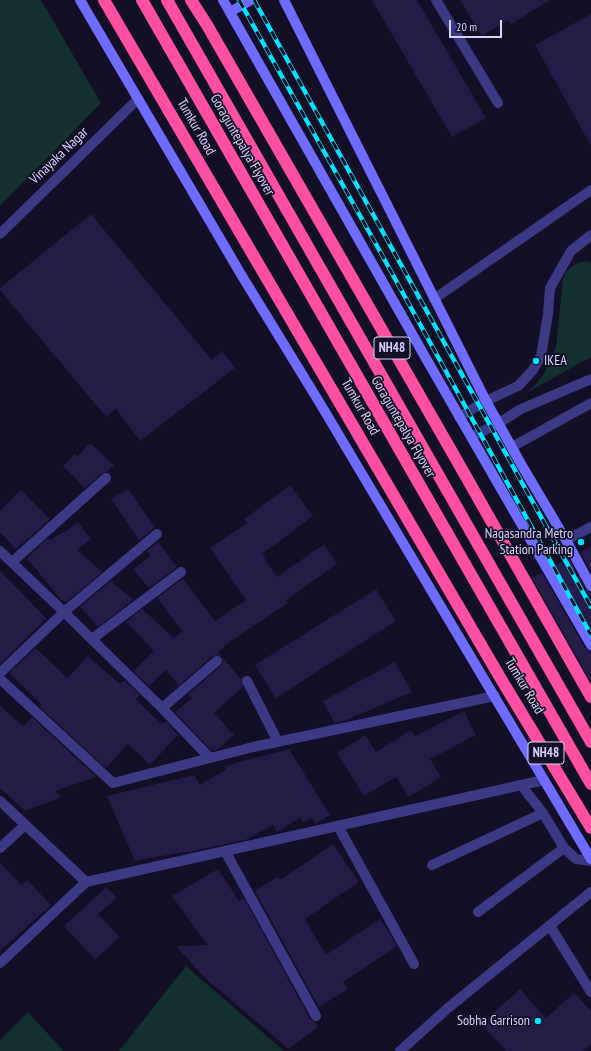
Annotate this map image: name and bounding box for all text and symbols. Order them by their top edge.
scale bar [451,12,504,38]
text: 20 m [456,19,477,34]
street label: Goraguntepalya Flyover [206,91,278,199]
street label: Tumkur Road [173,96,219,158]
street label: Vinayaka Nagar [26,124,92,188]
road number: NH48 [374,337,410,359]
place label: IKEA [544,353,567,369]
marker: IKEA [531,356,541,366]
street label: Goraguntepalya Flyover [367,373,439,481]
street label: Tumkur Road [337,376,383,438]
place label: Nagasandra Metro Station Parking [485,526,573,558]
marker: Nagasandra Metro Station Parking [576,537,586,547]
street label: Tumkur Road [501,655,547,717]
road number: NH48 [528,742,564,764]
place label: Sobha Garrison [457,1013,530,1029]
marker: Sobha Garrison [533,1016,543,1026]

